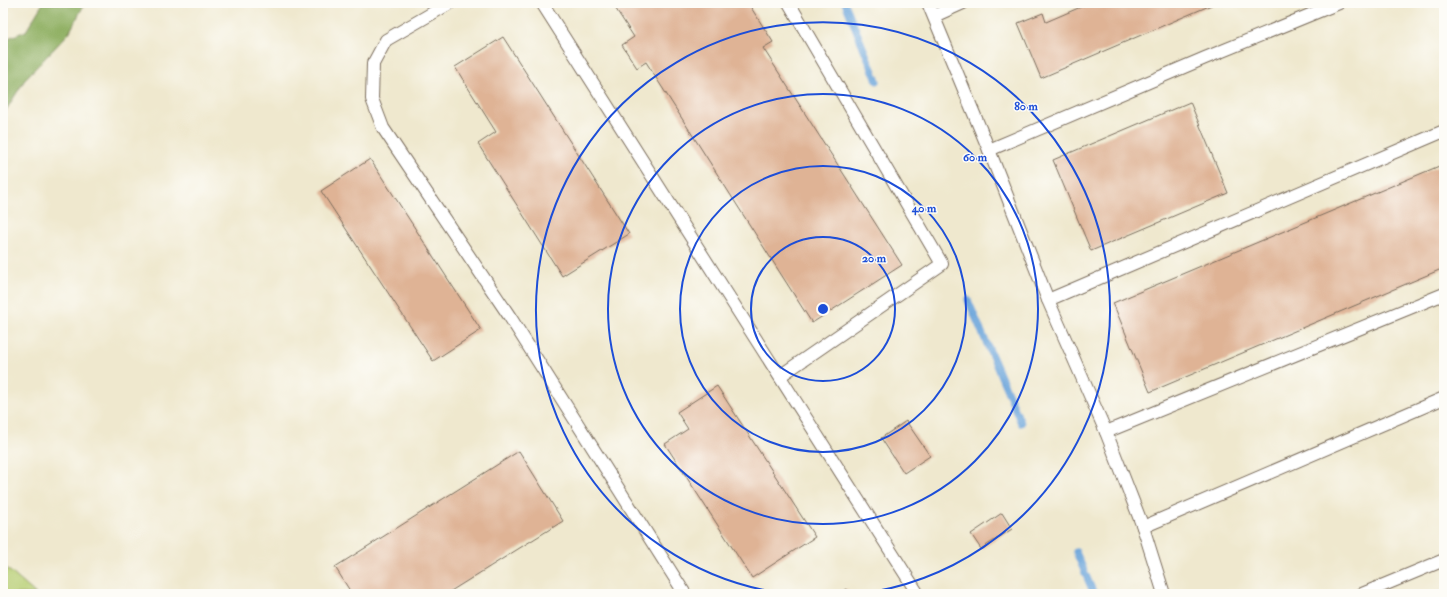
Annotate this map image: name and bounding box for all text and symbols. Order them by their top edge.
text: 80 m [1014,99,1038,114]
text: 60 m [963,150,988,165]
text: 40 m [911,201,937,216]
text: 20 m [862,251,887,266]
centre of rings [816,302,830,316]

